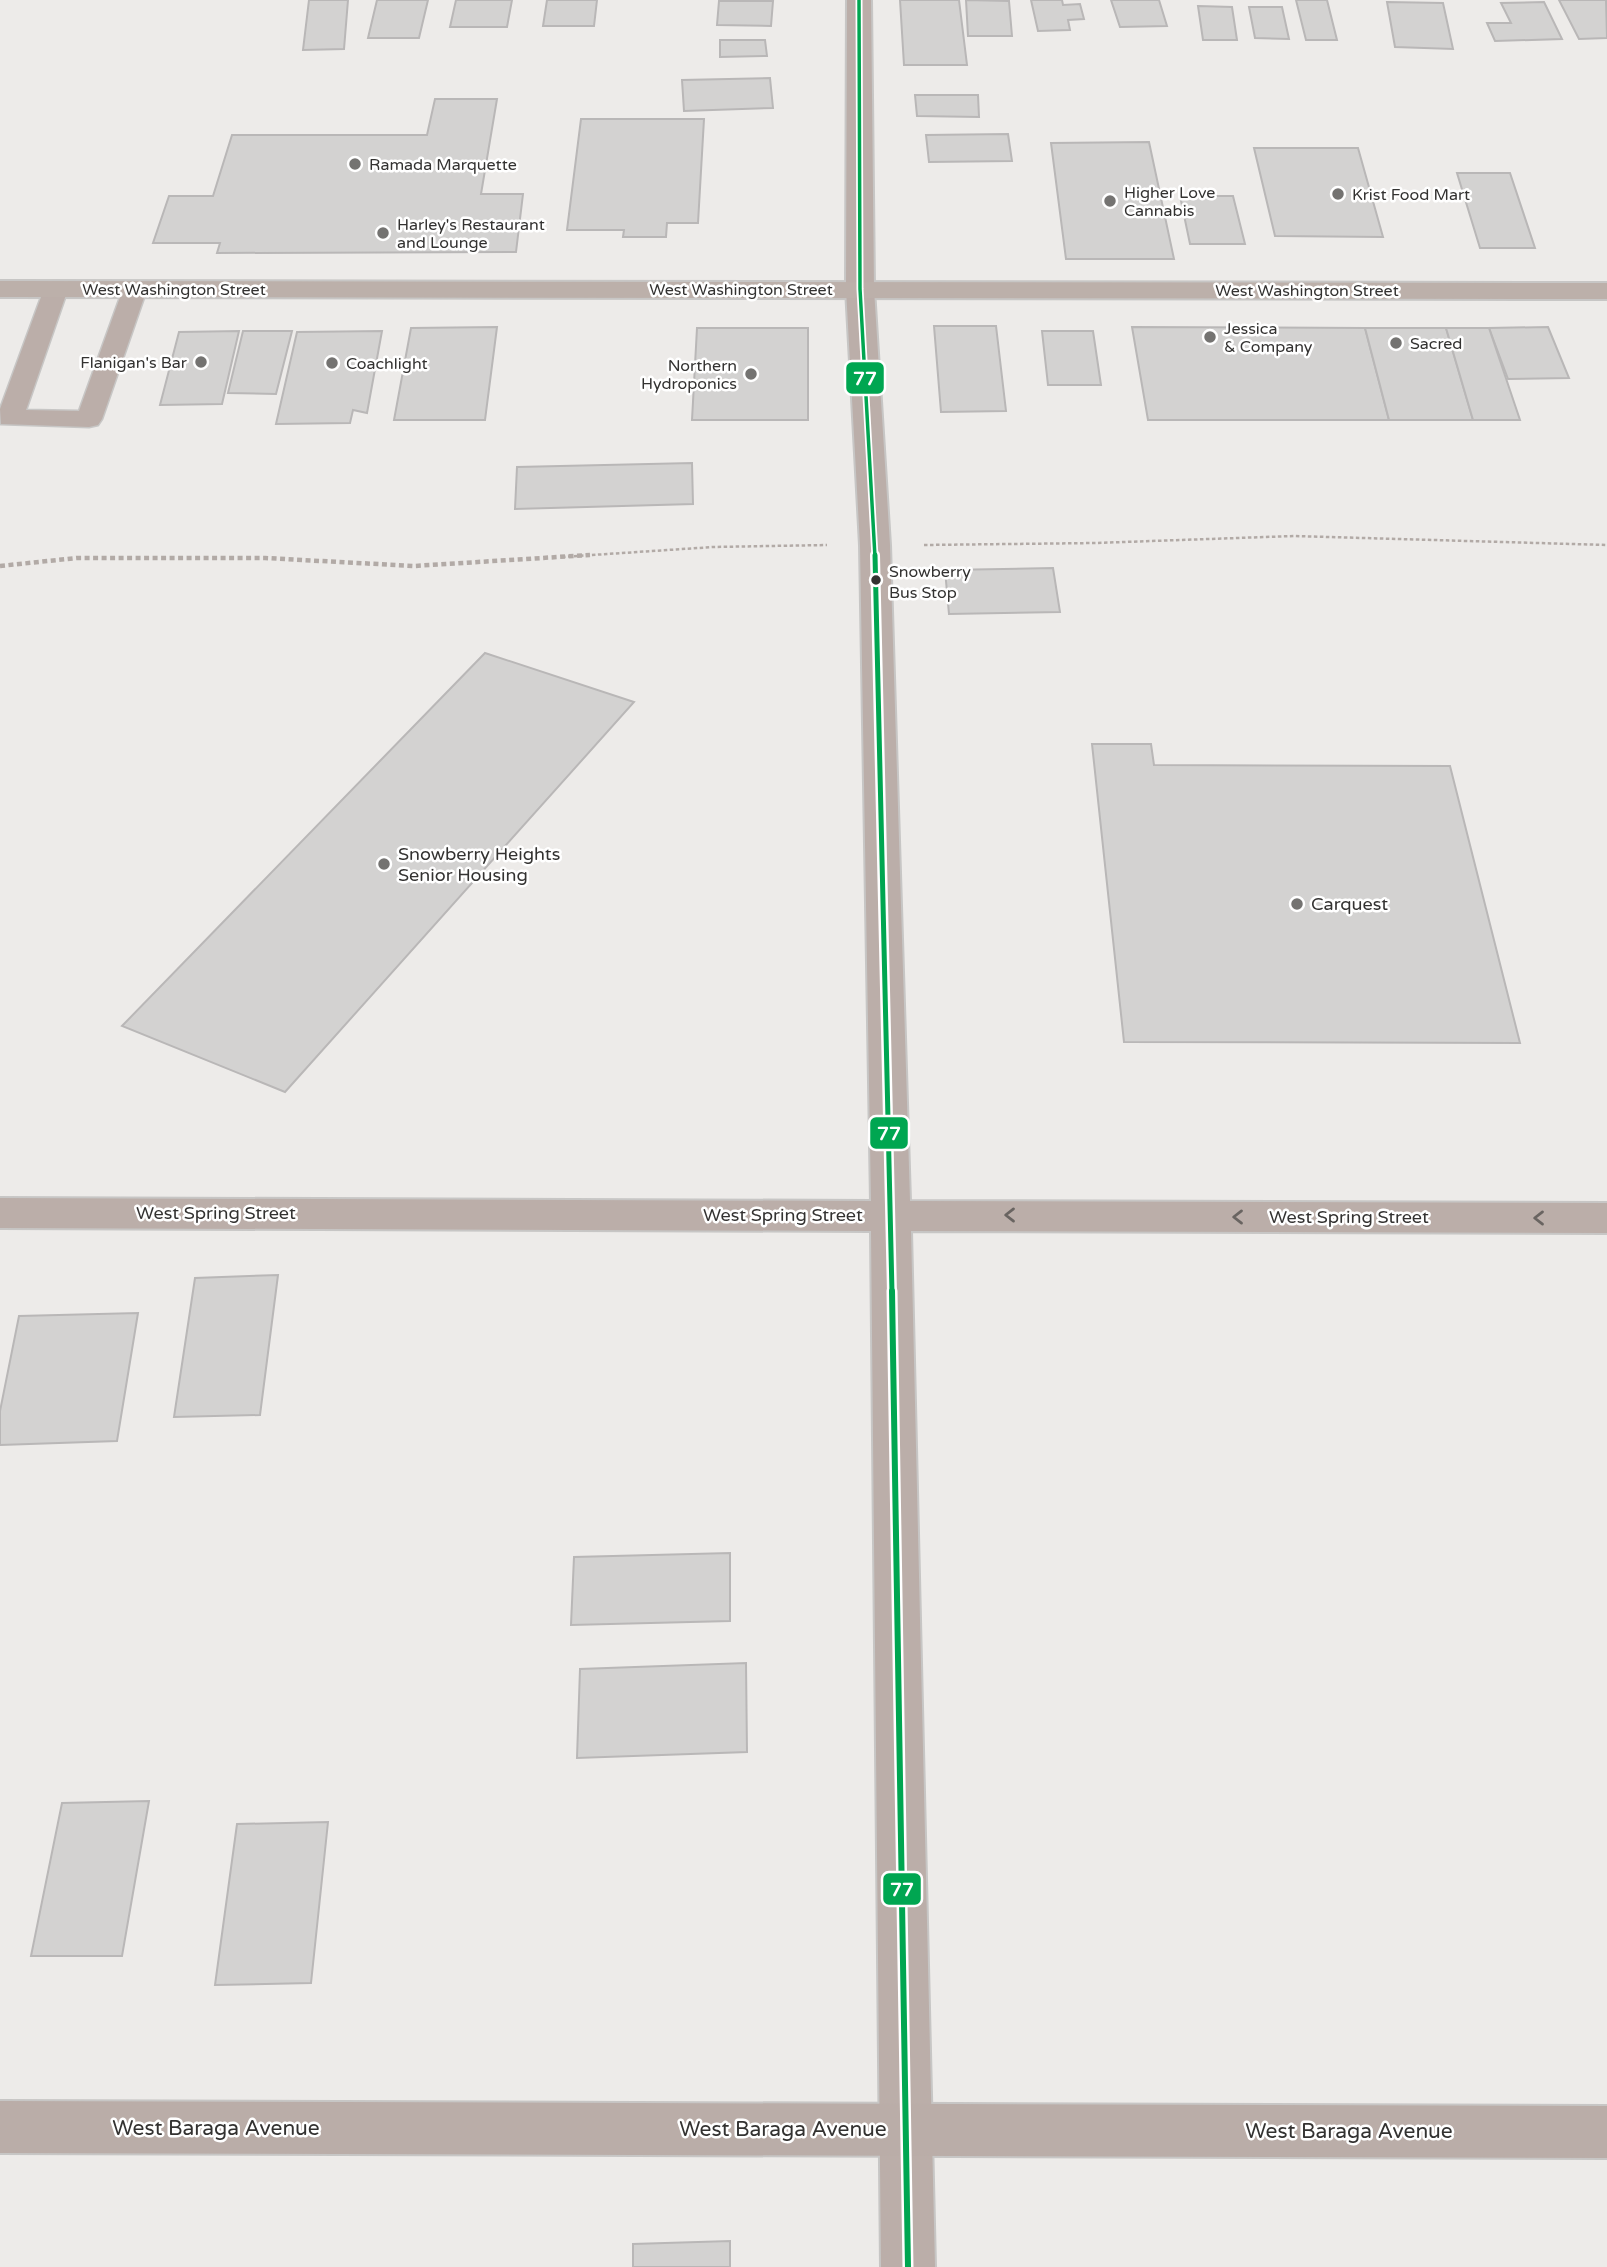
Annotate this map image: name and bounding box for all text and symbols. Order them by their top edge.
place label: Ramada Marquette [369,155,517,175]
marker: Ramada Marquette [347,156,363,172]
place label: Higher Love Cannabis [1124,183,1215,221]
place label: Krist Food Mart [1352,185,1470,205]
marker: Krist Food Mart [1330,186,1346,202]
marker: Higher Love Cannabis [1102,193,1118,209]
place label: Harley's Restaurant and Lounge [397,215,545,253]
marker: Harley's Restaurant and Lounge [375,225,391,241]
street label: West Washington Street [82,280,266,300]
street label: West Washington Street [649,280,833,300]
street label: West Washington Street [1215,281,1399,301]
place label: Jessica & Company [1224,319,1313,357]
marker: Jessica & Company [1202,329,1218,345]
place label: Sacred [1410,334,1462,354]
marker: Sacred [1388,335,1404,351]
place label: Flanigan's Bar [80,353,188,373]
marker: Flanigan's Bar [193,354,209,370]
place label: Coachlight [346,354,428,374]
marker: Coachlight [324,355,340,371]
place label: Northern Hydroponics [641,356,737,394]
line badge: 77 [845,361,885,395]
marker: Northern Hydroponics [743,366,759,382]
text: 77 [853,368,877,390]
place label: Snowberry Bus Stop [889,562,971,603]
marker: Snowberry Bus Stop [869,573,883,587]
place label: Snowberry Heights Senior Housing [398,843,560,886]
marker: Snowberry Heights Senior Housing [376,856,392,872]
place label: Carquest [1311,893,1388,915]
marker: Carquest [1289,896,1305,912]
line badge: 77 [869,1116,909,1150]
text: 77 [877,1123,901,1145]
street label: West Spring Street [136,1202,296,1224]
street label: West Spring Street [703,1204,863,1226]
street label: West Spring Street [1269,1206,1429,1228]
one-way arrow [1005,1208,1016,1223]
one-way arrow [1232,1209,1243,1225]
one-way arrow [1533,1210,1544,1226]
line badge: 77 [882,1872,922,1906]
text: 77 [890,1879,914,1901]
street label: West Baraga Avenue [112,2116,320,2141]
street label: West Baraga Avenue [679,2117,887,2142]
street label: West Baraga Avenue [1245,2119,1453,2144]

